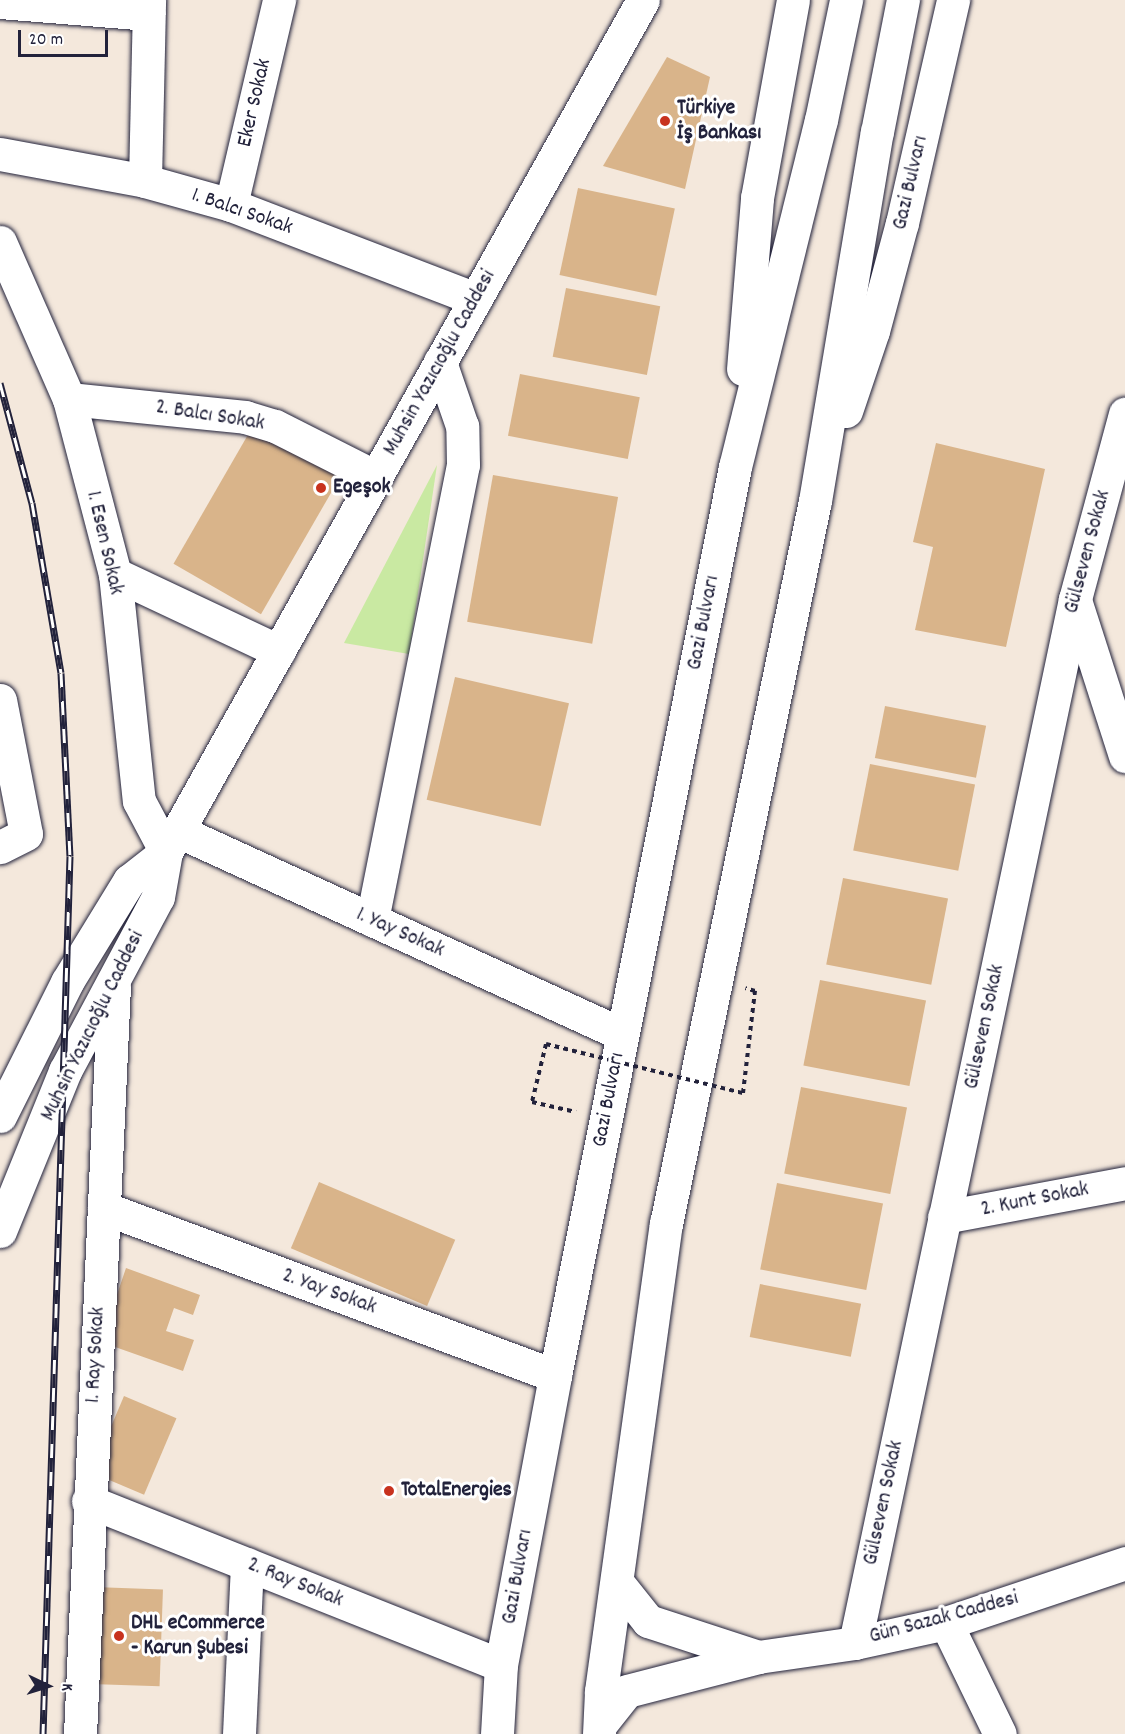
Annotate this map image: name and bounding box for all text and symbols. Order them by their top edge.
scale bar [21,18,111,56]
text: 20 m [29,28,63,53]
street label: Eker Sokak [232,56,278,150]
place label: Türkiye İş Bankası [677,95,761,146]
marker: Türkiye İş Bankası [658,114,672,128]
street label: Gazi Bulvarı [887,133,935,233]
street label: 1. Balcı Sokak [188,182,296,242]
street label: Muhsin Yazıcıoğlu Caddesi [378,265,502,461]
street label: 2. Balcı Sokak [154,394,266,438]
place label: Egeşok [333,475,391,501]
marker: Egeşok [314,481,328,495]
street label: Gülseven Sokak [1059,487,1117,617]
street label: 1. Esen Sokak [79,489,129,597]
street label: Gazi Bulvarı [682,574,726,672]
street label: 1. Yay Sokak [352,902,448,964]
street label: Muhsin Yazıcıoğlu Caddesi [35,926,151,1126]
street label: Gülseven Sokak [959,962,1011,1092]
street label: Gazi Bulvarı [587,1051,631,1149]
street label: 2. Kunt Sokak [979,1177,1091,1223]
street label: 2. Yay Sokak [278,1263,380,1321]
street label: 1. Ray Sokak [80,1306,112,1404]
street label: Gülseven Sokak [858,1438,910,1568]
place label: TotalEnergies [401,1478,512,1504]
marker: TotalEnergies [382,1484,396,1498]
street label: Gazi Bulvarı [497,1528,539,1626]
street label: 2. Ray Sokak [243,1552,347,1614]
street label: Gün Sazak Caddesi [867,1585,1021,1651]
place label: DHL eCommerce - Karun Şubesi [131,1610,265,1662]
marker: DHL eCommerce - Karun Şubesi [112,1629,126,1643]
north arrow [18,1656,78,1716]
text: K [55,1683,78,1692]

